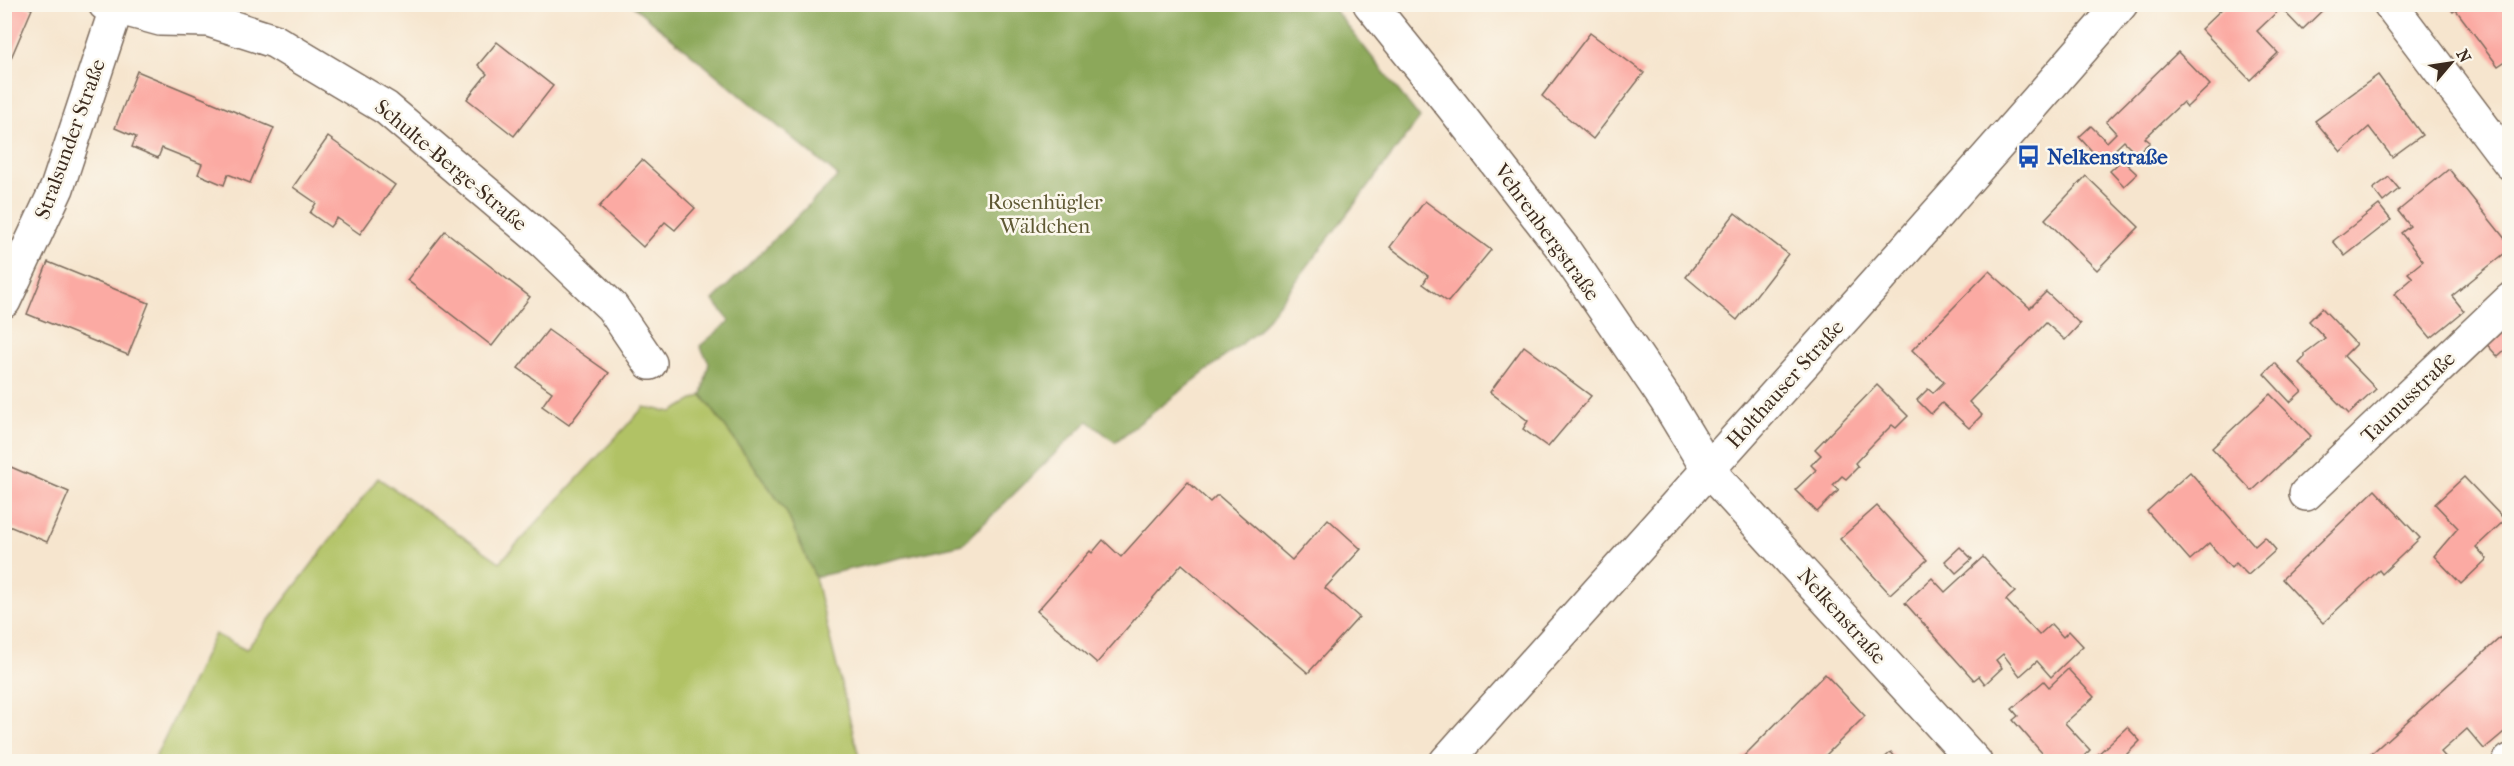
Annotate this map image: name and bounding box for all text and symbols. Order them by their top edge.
north arrow [2421,33,2481,93]
text: N [2452,46,2475,67]
street label: Stralsunder Straße [30,56,110,222]
street label: Schulte-Berge-Straße [370,94,532,236]
bus stop icon: Nelkenstraße [2016,144,2042,170]
place label: Nelkenstraße [2047,145,2168,169]
street label: Vehrenbergstraße [1489,158,1605,305]
park label: Rosenhügler Wäldchen [987,190,1103,238]
street label: Holthauser Straße [1721,315,1849,453]
street label: Taunusstraße [2356,346,2460,448]
street label: Nelkenstraße [1793,563,1891,669]

